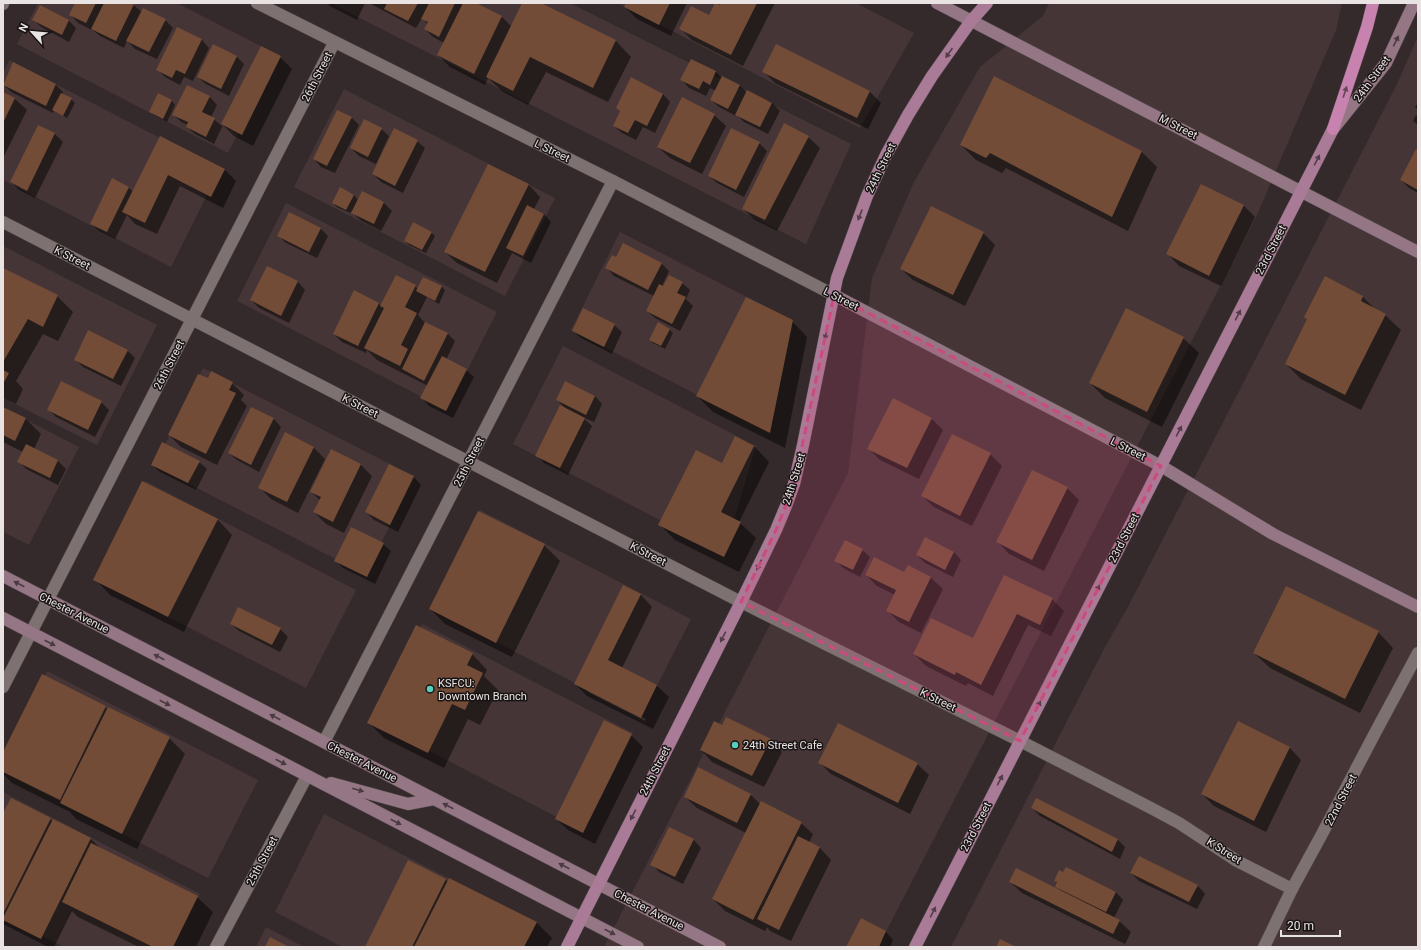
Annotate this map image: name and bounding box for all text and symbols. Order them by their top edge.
north arrow [12,12,52,52]
text: N [16,21,31,34]
one-way arrow [1393,36,1400,47]
one-way arrow [945,47,953,58]
street label: 26th Street [299,50,335,104]
street label: 24th Street [1351,53,1393,105]
one-way arrow [1342,86,1348,98]
street label: M Street [1157,112,1200,142]
street label: L Street [532,137,572,165]
street label: 24th Street [863,141,899,195]
one-way arrow [1314,154,1320,166]
one-way arrow [856,210,862,222]
street label: 23rd Street [1253,223,1289,277]
street label: K Street [52,243,93,273]
street label: L Street [821,285,861,314]
one-way arrow [1235,309,1241,321]
one-way arrow [822,327,828,340]
street label: 26th Street [151,338,187,392]
street label: K Street [340,391,381,421]
one-way arrow [1176,425,1182,437]
street label: 25th Street [451,435,487,489]
street label: L Street [1108,435,1148,464]
street label: 24th Street [780,451,808,507]
street label: 23rd Street [1106,511,1142,565]
street label: K Street [628,539,669,569]
one-way arrow [756,559,762,571]
one-way arrow [13,581,25,588]
one-way arrow [1094,585,1100,596]
street label: Chester Avenue [37,590,111,636]
one-way arrow [720,631,727,643]
one-way arrow [44,639,56,646]
one-way arrow [154,654,165,660]
place label: KSFCU: Downtown Branch [438,677,527,703]
marker: KSFCU: Downtown Branch [425,684,435,694]
street label: K Street [918,686,959,714]
one-way arrow [160,699,171,706]
one-way arrow [1035,700,1041,712]
one-way arrow [269,713,281,720]
street label: Chester Avenue [325,739,399,785]
place label: 24th Street Cafe [743,739,822,752]
marker: 24th Street Cafe [730,740,740,750]
street label: 24th Street [637,744,673,798]
one-way arrow [275,759,287,766]
street label: 22nd Street [1322,772,1360,828]
one-way arrow [997,775,1003,786]
one-way arrow [352,787,364,793]
street label: 23rd Street [958,800,994,854]
one-way arrow [442,803,454,810]
one-way arrow [630,810,636,821]
one-way arrow [391,819,402,825]
street label: 25th Street [244,834,281,888]
street label: K Street [1204,835,1244,867]
one-way arrow [558,863,569,869]
street label: Chester Avenue [612,887,686,933]
one-way arrow [929,907,936,918]
scale bar [1281,912,1340,938]
text: 20 m [1287,919,1314,933]
one-way arrow [604,929,615,936]

